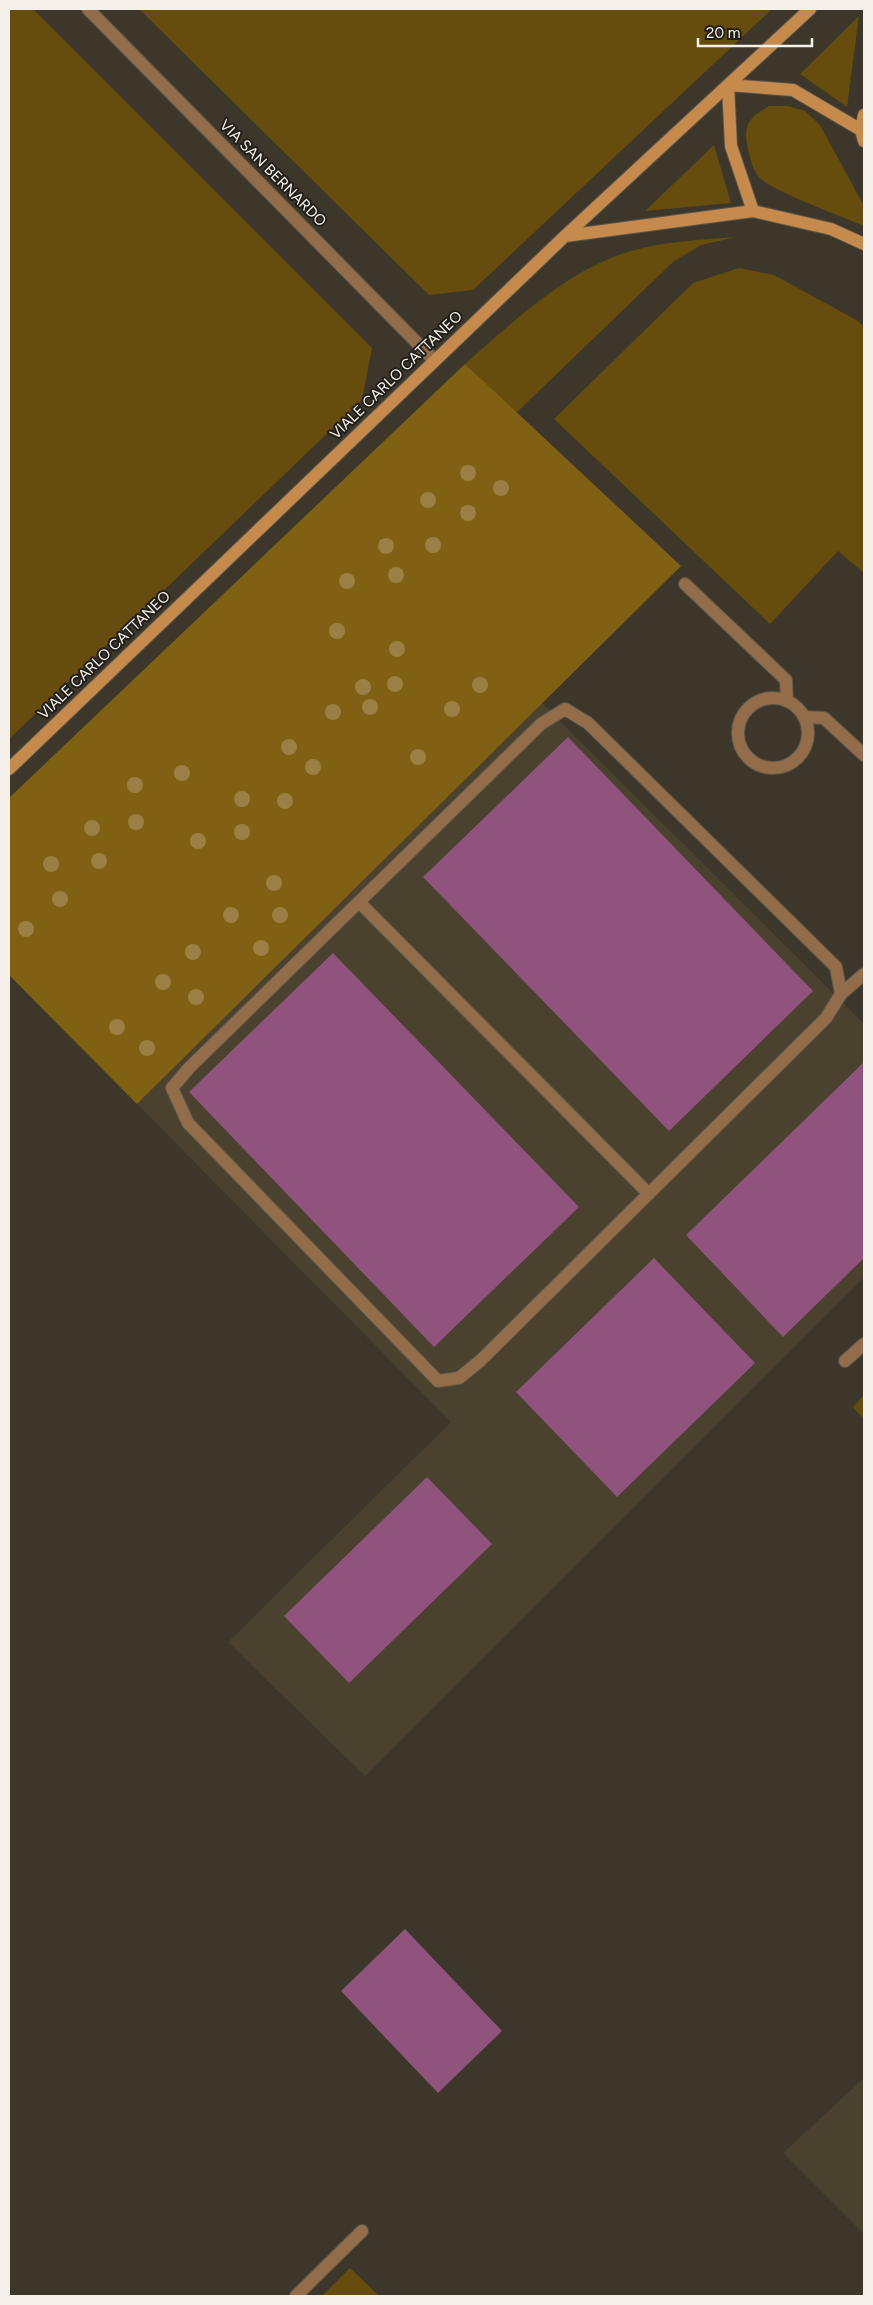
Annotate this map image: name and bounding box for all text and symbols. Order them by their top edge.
scale bar [698,15,812,47]
text: 20 m [706,24,740,42]
street label: VIA SAN BERNARDO [216,116,330,230]
street label: VIALE CARLO CATTANEO [326,307,466,443]
street label: VIALE CARLO CATTANEO [34,587,174,723]

